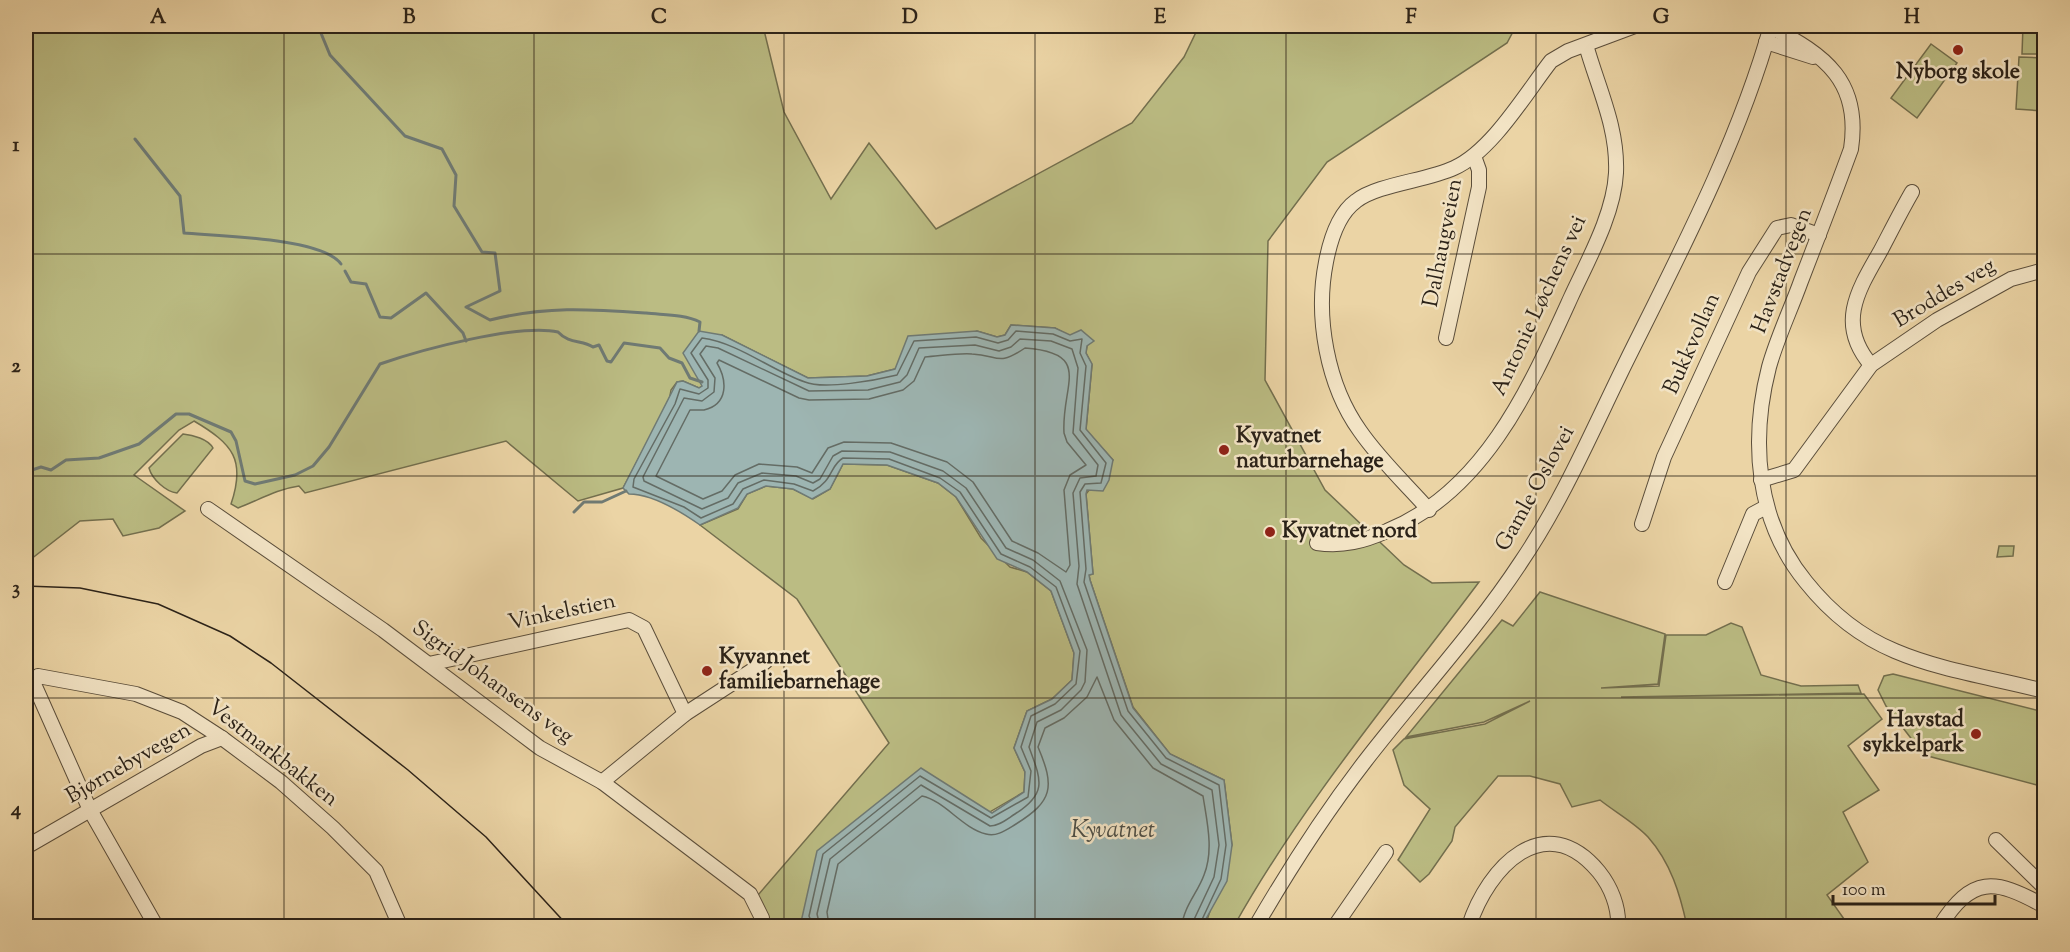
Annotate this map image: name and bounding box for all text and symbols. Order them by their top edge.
text: A [150,4,167,33]
text: B [403,4,416,33]
text: C [651,4,667,33]
text: D [902,4,918,33]
text: E [1154,4,1167,33]
text: F [1405,4,1417,33]
text: G [1653,4,1670,33]
text: H [1904,4,1920,33]
marker: Nyborg skole [1951,43,1965,57]
place label: Nyborg skole [1896,57,2020,89]
text: 1 [13,132,20,161]
street label: Dalhaugveien [1416,176,1472,310]
street label: Havstadvegen [1744,204,1822,338]
street label: Antonie Løchens vei [1484,210,1596,402]
street label: Broddes veg [1888,251,2002,337]
street label: Bukkvollan [1656,288,1730,400]
text: 2 [11,353,21,382]
street label: Gamle Oslovei [1488,420,1584,558]
place label: Kyvatnet naturbarnehage [1236,421,1384,478]
marker: Kyvatnet naturbarnehage [1217,443,1231,457]
place label: Kyvatnet nord [1282,516,1418,548]
marker: Kyvatnet nord [1263,525,1277,539]
text: 3 [12,575,20,604]
street label: Vinkelstien [505,586,619,640]
street label: Sigrid Johansens veg [405,613,580,753]
place label: Kyvannet familiebarnehage [719,642,880,699]
marker: Kyvannet familiebarnehage [700,664,714,678]
street label: Vestmarkbakken [200,692,344,816]
place label: Havstad sykkelpark [1863,705,1965,762]
street label: Bjørnebyvegen [60,715,198,813]
marker: Havstad sykkelpark [1969,727,1983,741]
text: 4 [10,796,21,825]
water label: Kyvatnet [1071,814,1155,848]
scale bar [1833,868,1995,906]
text: 100 m [1842,878,1886,904]

